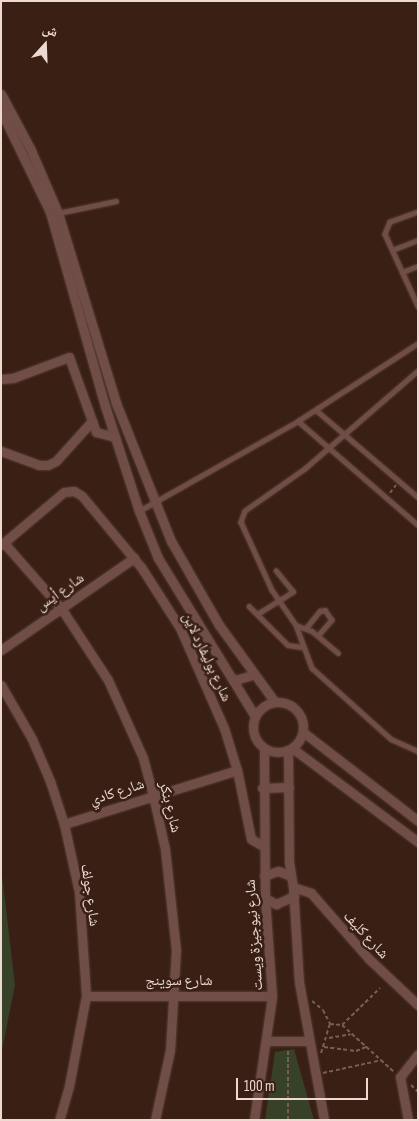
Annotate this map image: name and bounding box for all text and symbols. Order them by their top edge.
north arrow [20,20,70,70]
text: ش [40,20,60,41]
street label: شارع أيس [32,569,88,615]
street label: شارع بوليفارد لاين [178,610,236,704]
street label: شارع كادي [87,775,147,809]
street label: شارع بنكر [155,779,185,835]
street label: شارع جولف [77,863,103,927]
street label: شارع نيوجيزة ويست [241,879,267,991]
street label: شارع كليف [339,907,393,963]
street label: شارع سوينج [145,972,213,990]
scale bar [239,1068,372,1100]
text: 100 m [244,1077,275,1096]

